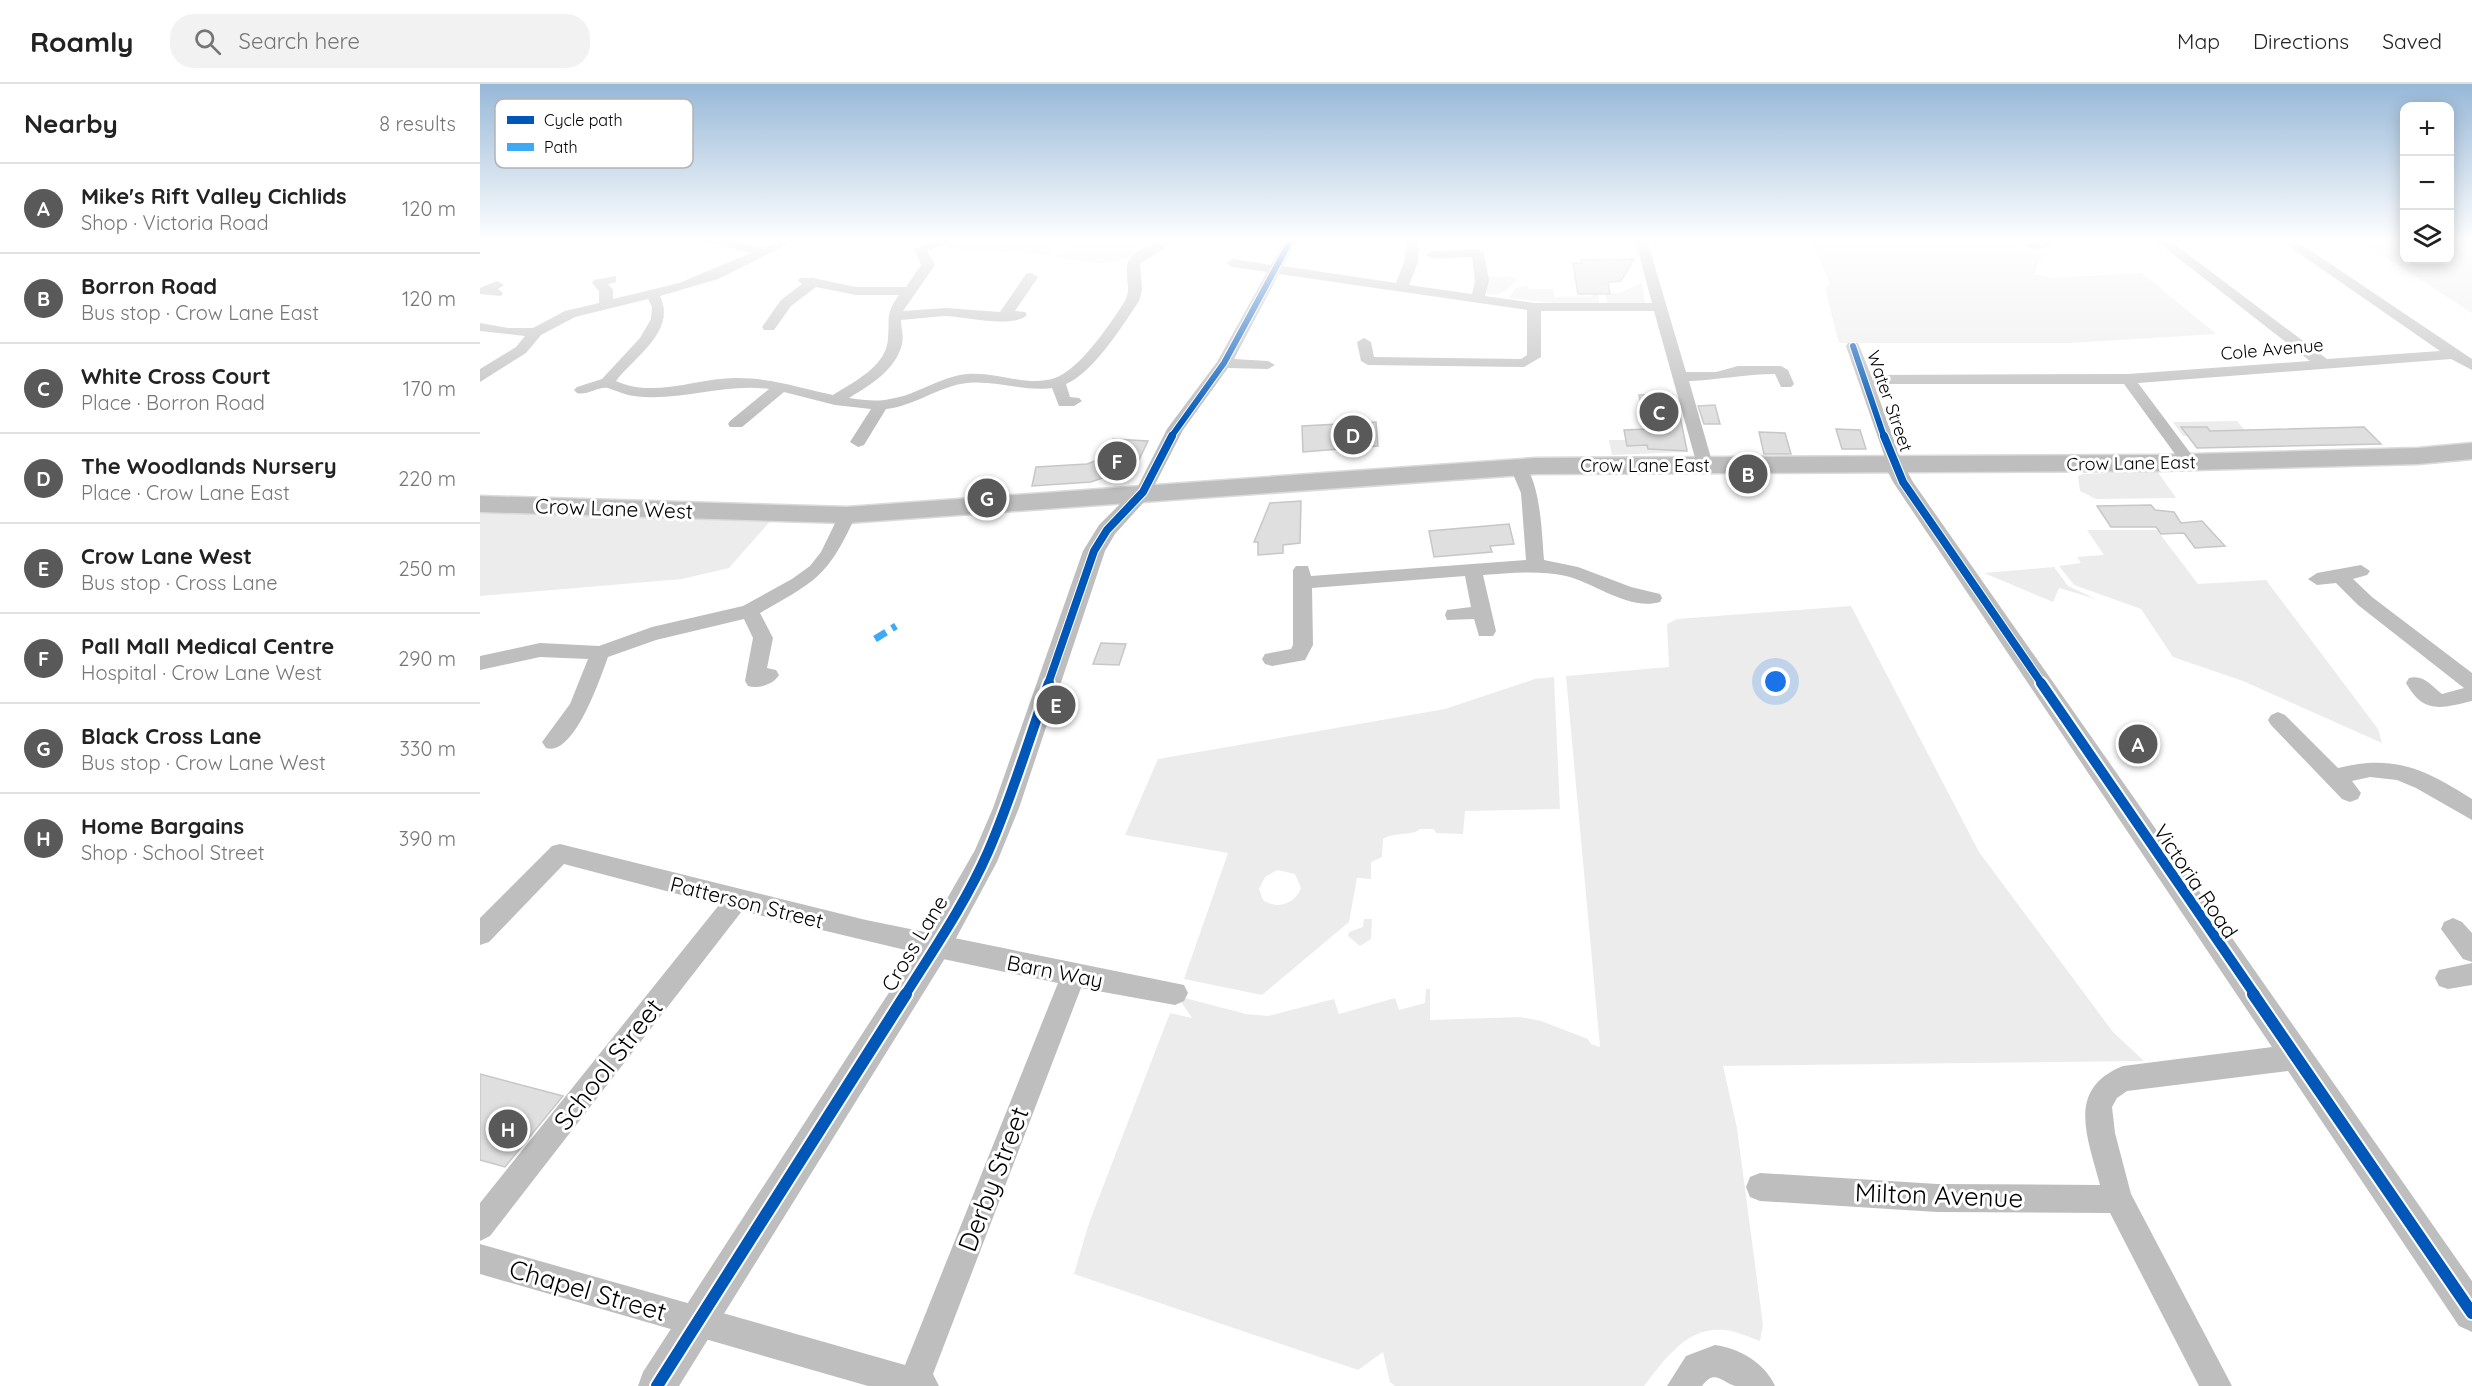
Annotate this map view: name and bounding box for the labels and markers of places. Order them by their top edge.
pin: C [1640,390,1678,434]
pin: D [1334,412,1372,458]
pin: F [1098,438,1136,484]
pin: B [1728,452,1768,496]
pin: G [968,476,1006,520]
pin: E [1036,682,1076,728]
pin: A [2118,722,2158,766]
pin: H [489,1106,528,1152]

